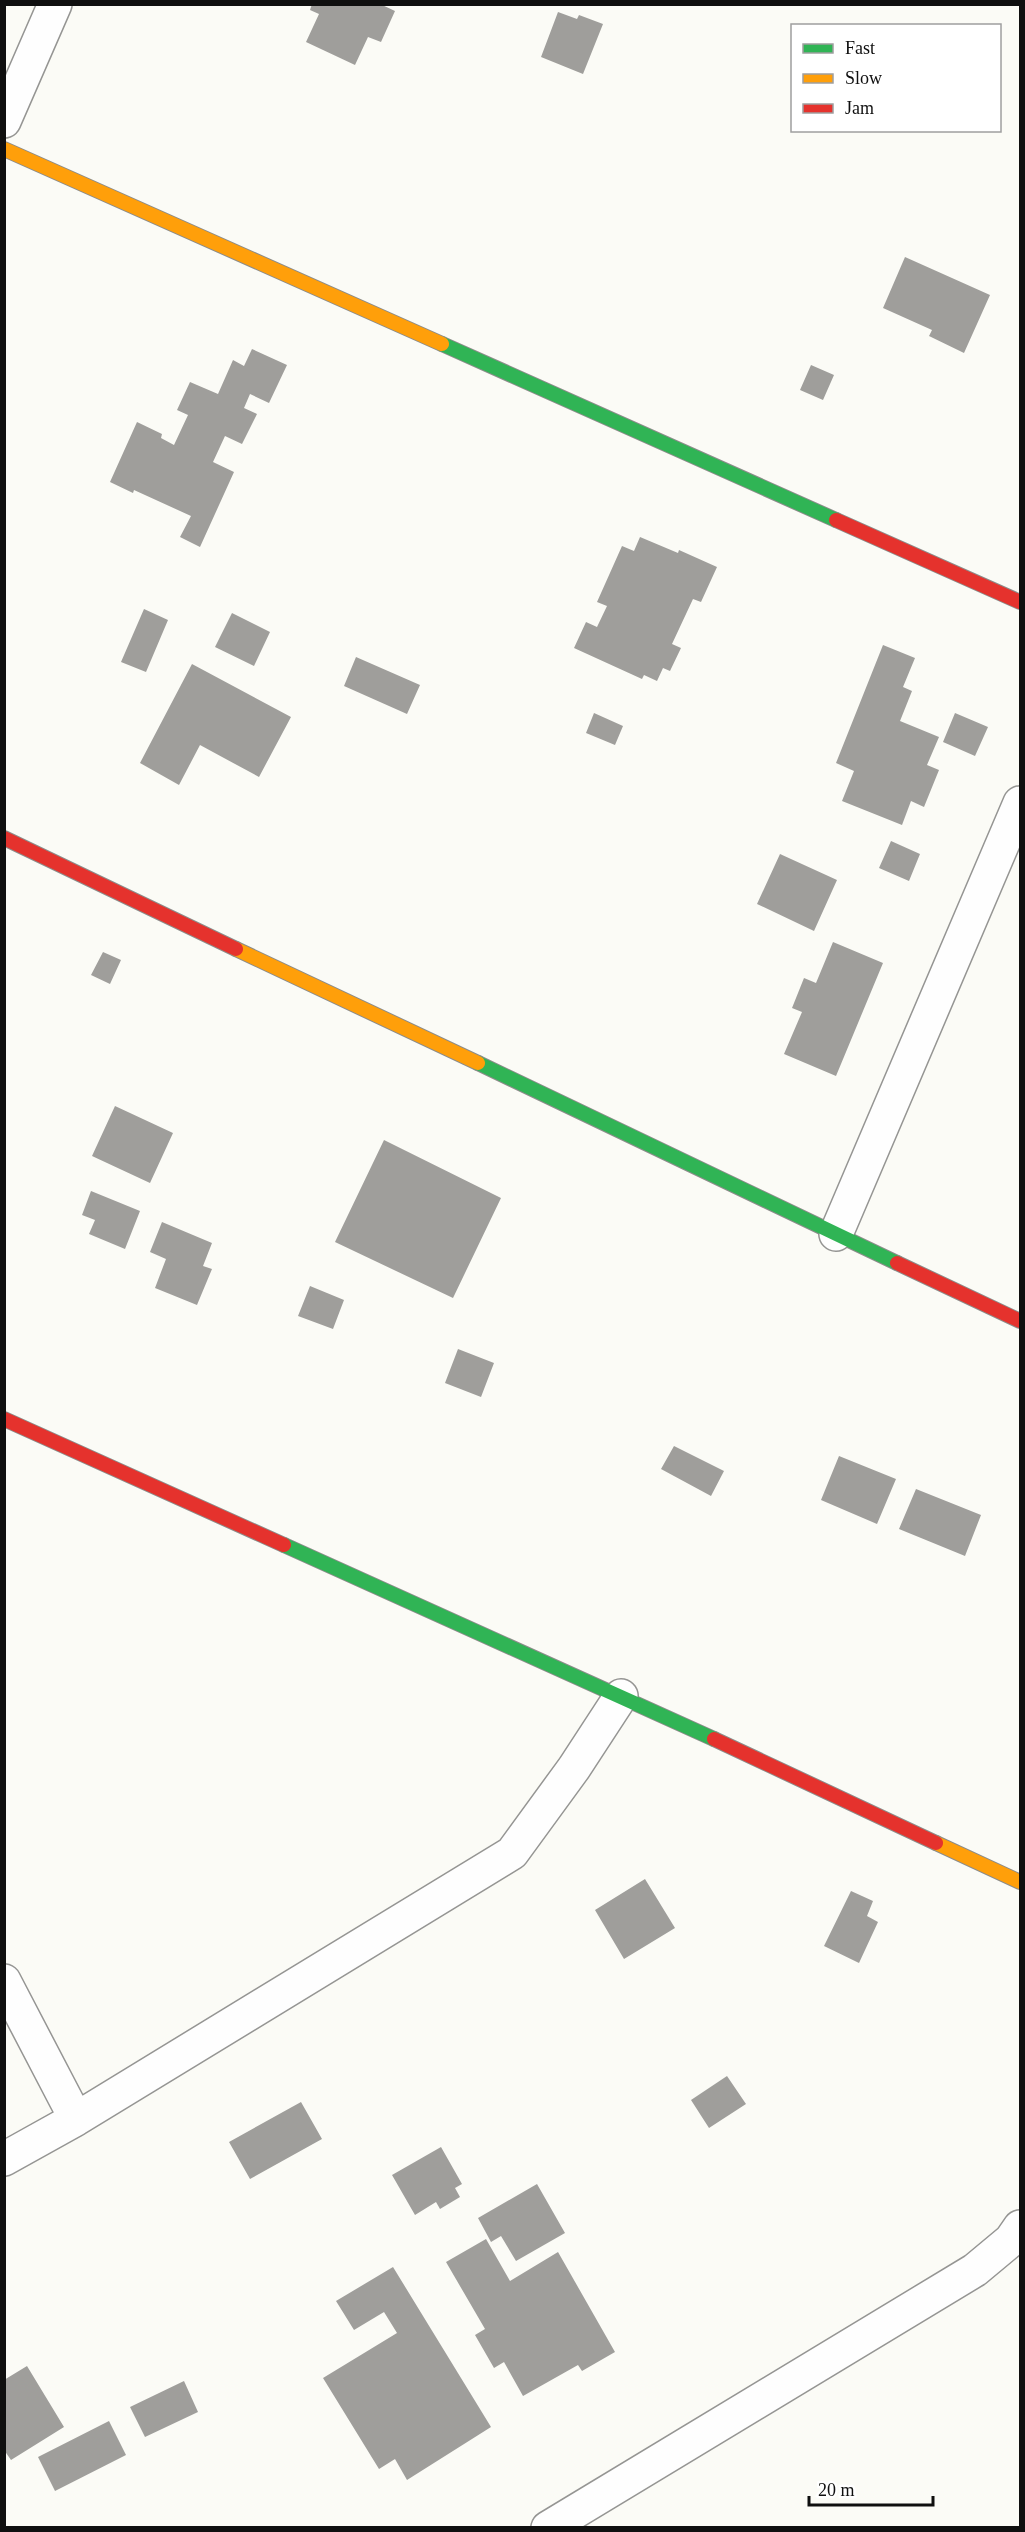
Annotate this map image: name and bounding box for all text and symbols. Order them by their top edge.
legend [791,24,1001,132]
text: Fast [845,38,875,58]
text: Slow [845,68,882,88]
text: Jam [845,98,874,118]
scale bar [809,2469,934,2507]
text: 20 m [818,2480,855,2500]

